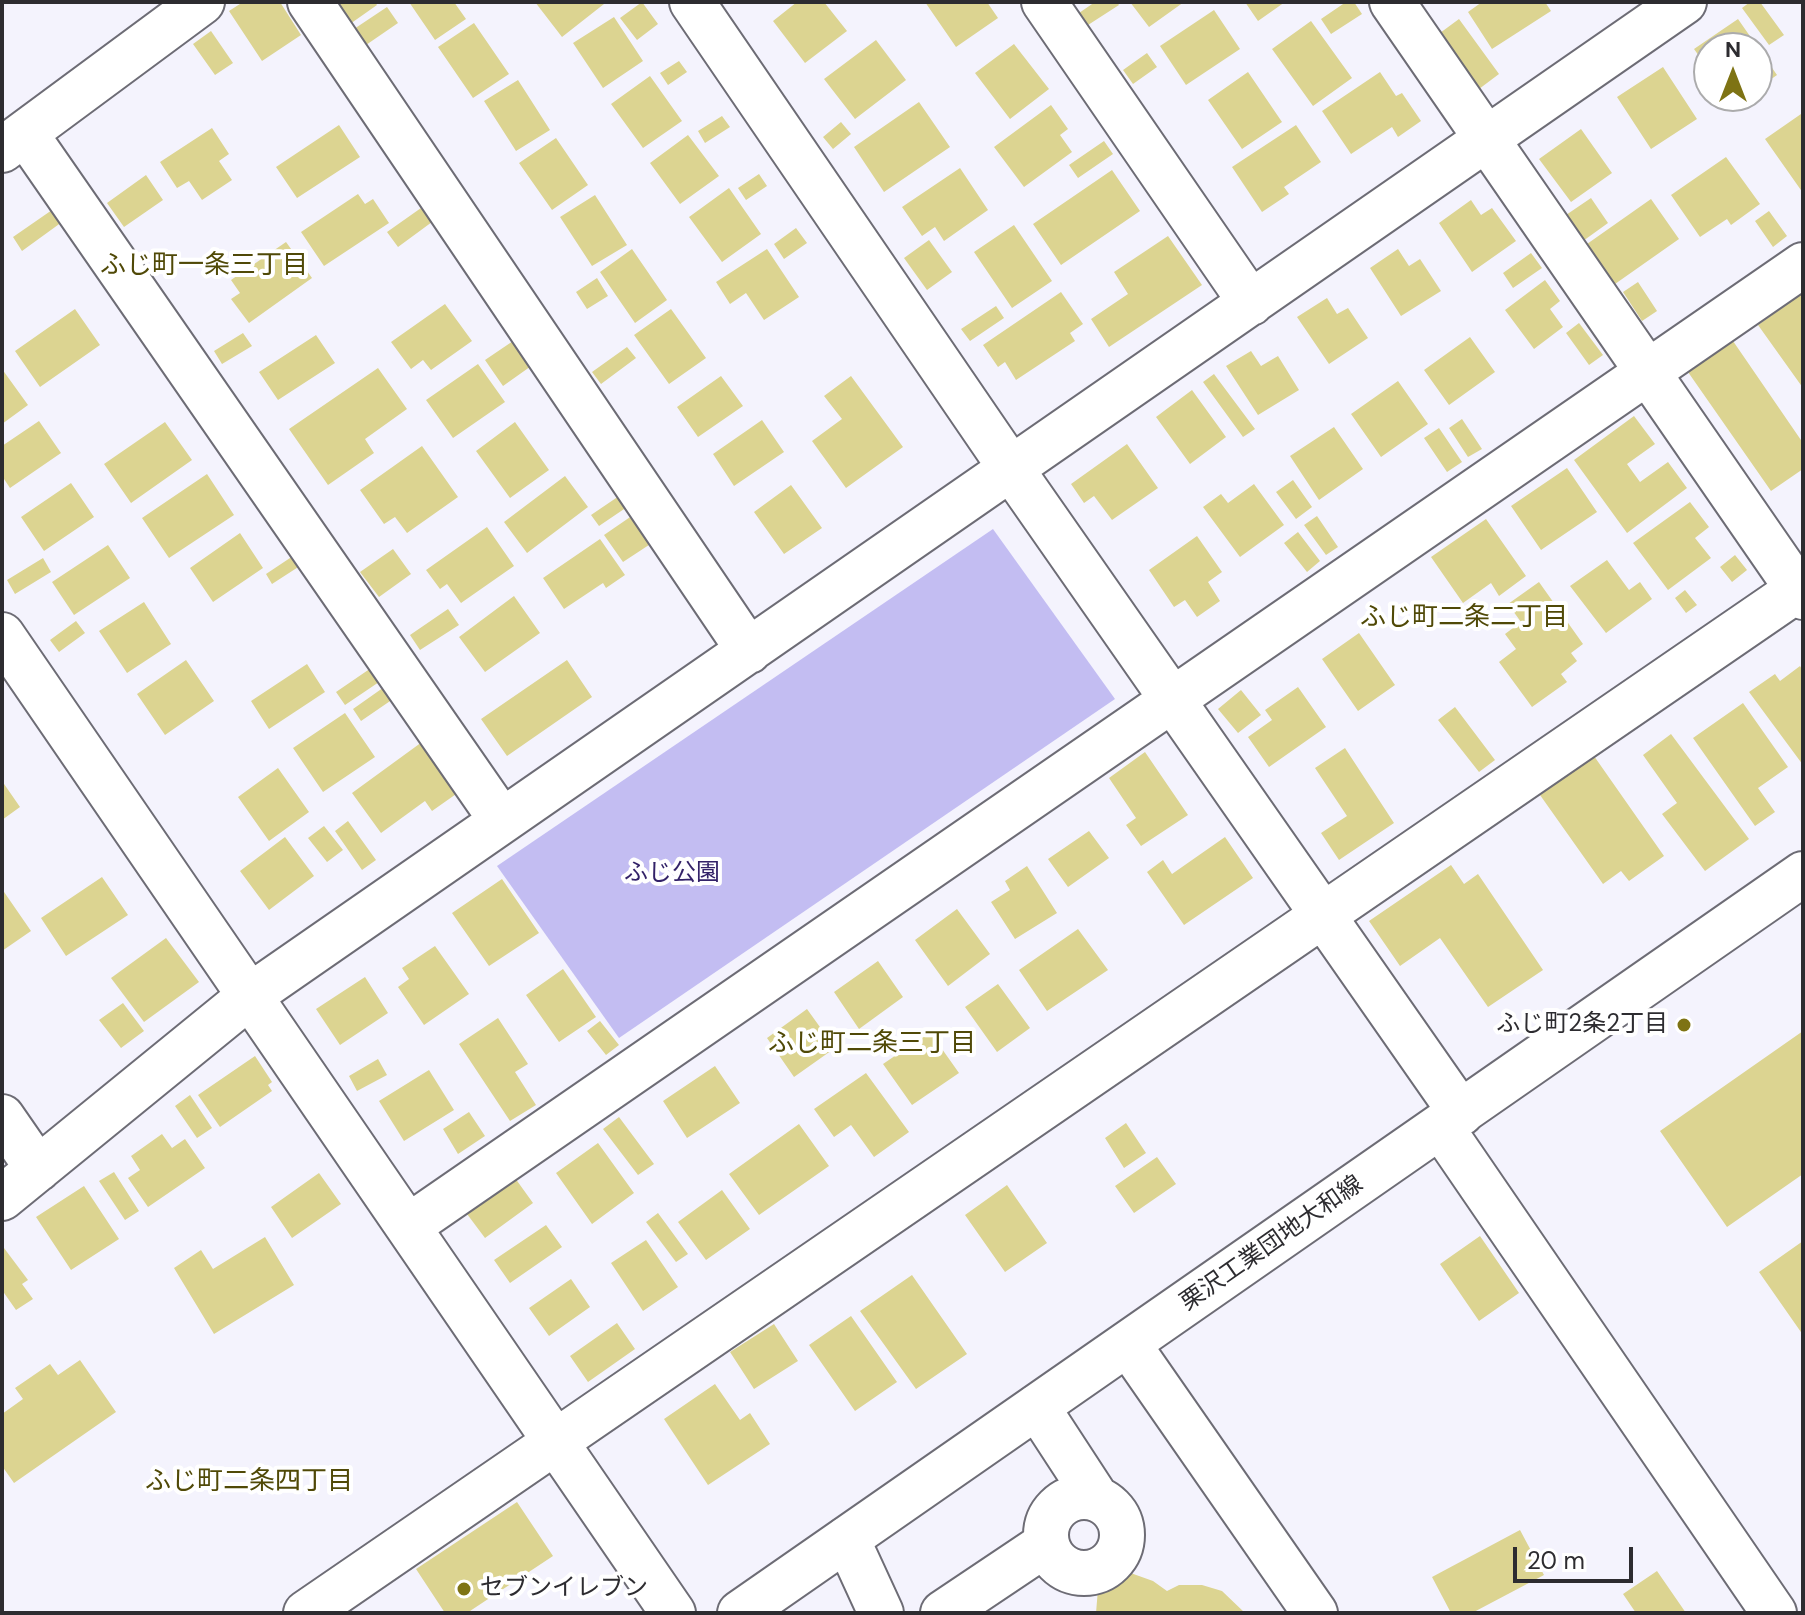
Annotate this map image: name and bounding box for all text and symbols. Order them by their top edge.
north arrow [1693,32,1773,112]
text: N [1725,35,1741,64]
district label: ふじ町一条三丁目 [100,250,308,282]
district label: ふじ町二条二丁目 [1360,602,1568,634]
park label: ふじ公園 [624,860,720,888]
place label: ふじ町2条2丁目 [1496,1011,1668,1039]
marker: ふじ町2条2丁目 [1675,1016,1693,1034]
district label: ふじ町二条三丁目 [768,1028,976,1060]
street label: 栗沢工業団地大和線 [1175,1170,1369,1318]
district label: ふじ町二条四丁目 [145,1466,353,1498]
scale bar [1517,1531,1637,1581]
text: 20 m [1527,1545,1585,1576]
place label: セブンイレブン [480,1575,648,1603]
marker: セブンイレブン [455,1580,473,1598]

